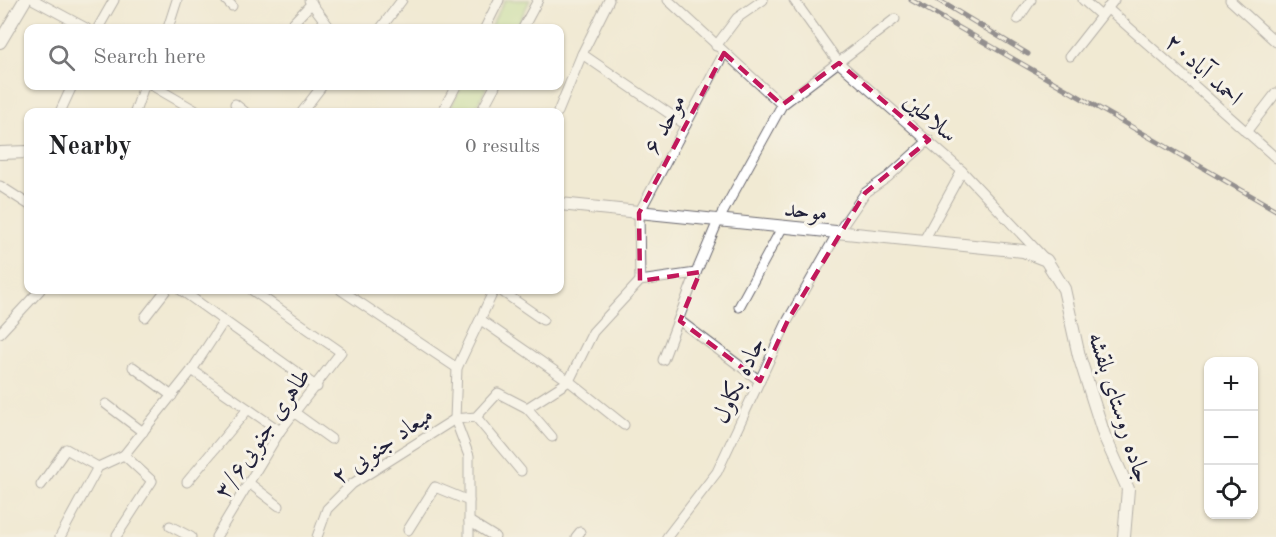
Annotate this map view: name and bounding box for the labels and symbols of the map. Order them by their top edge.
street label: احمد آباد۲۰ [1159,27,1249,111]
street label: سلاطین [898,89,961,148]
street label: موحد ۶ [640,91,692,159]
street label: موحد [783,198,829,227]
street label: جاده روستای بلقشه [1082,329,1154,486]
street label: جاده بکاول [708,333,770,428]
street label: طاهری جنوبی۳/۶ [211,365,318,505]
street label: میعاد جنوبی ۲ [328,403,440,493]

